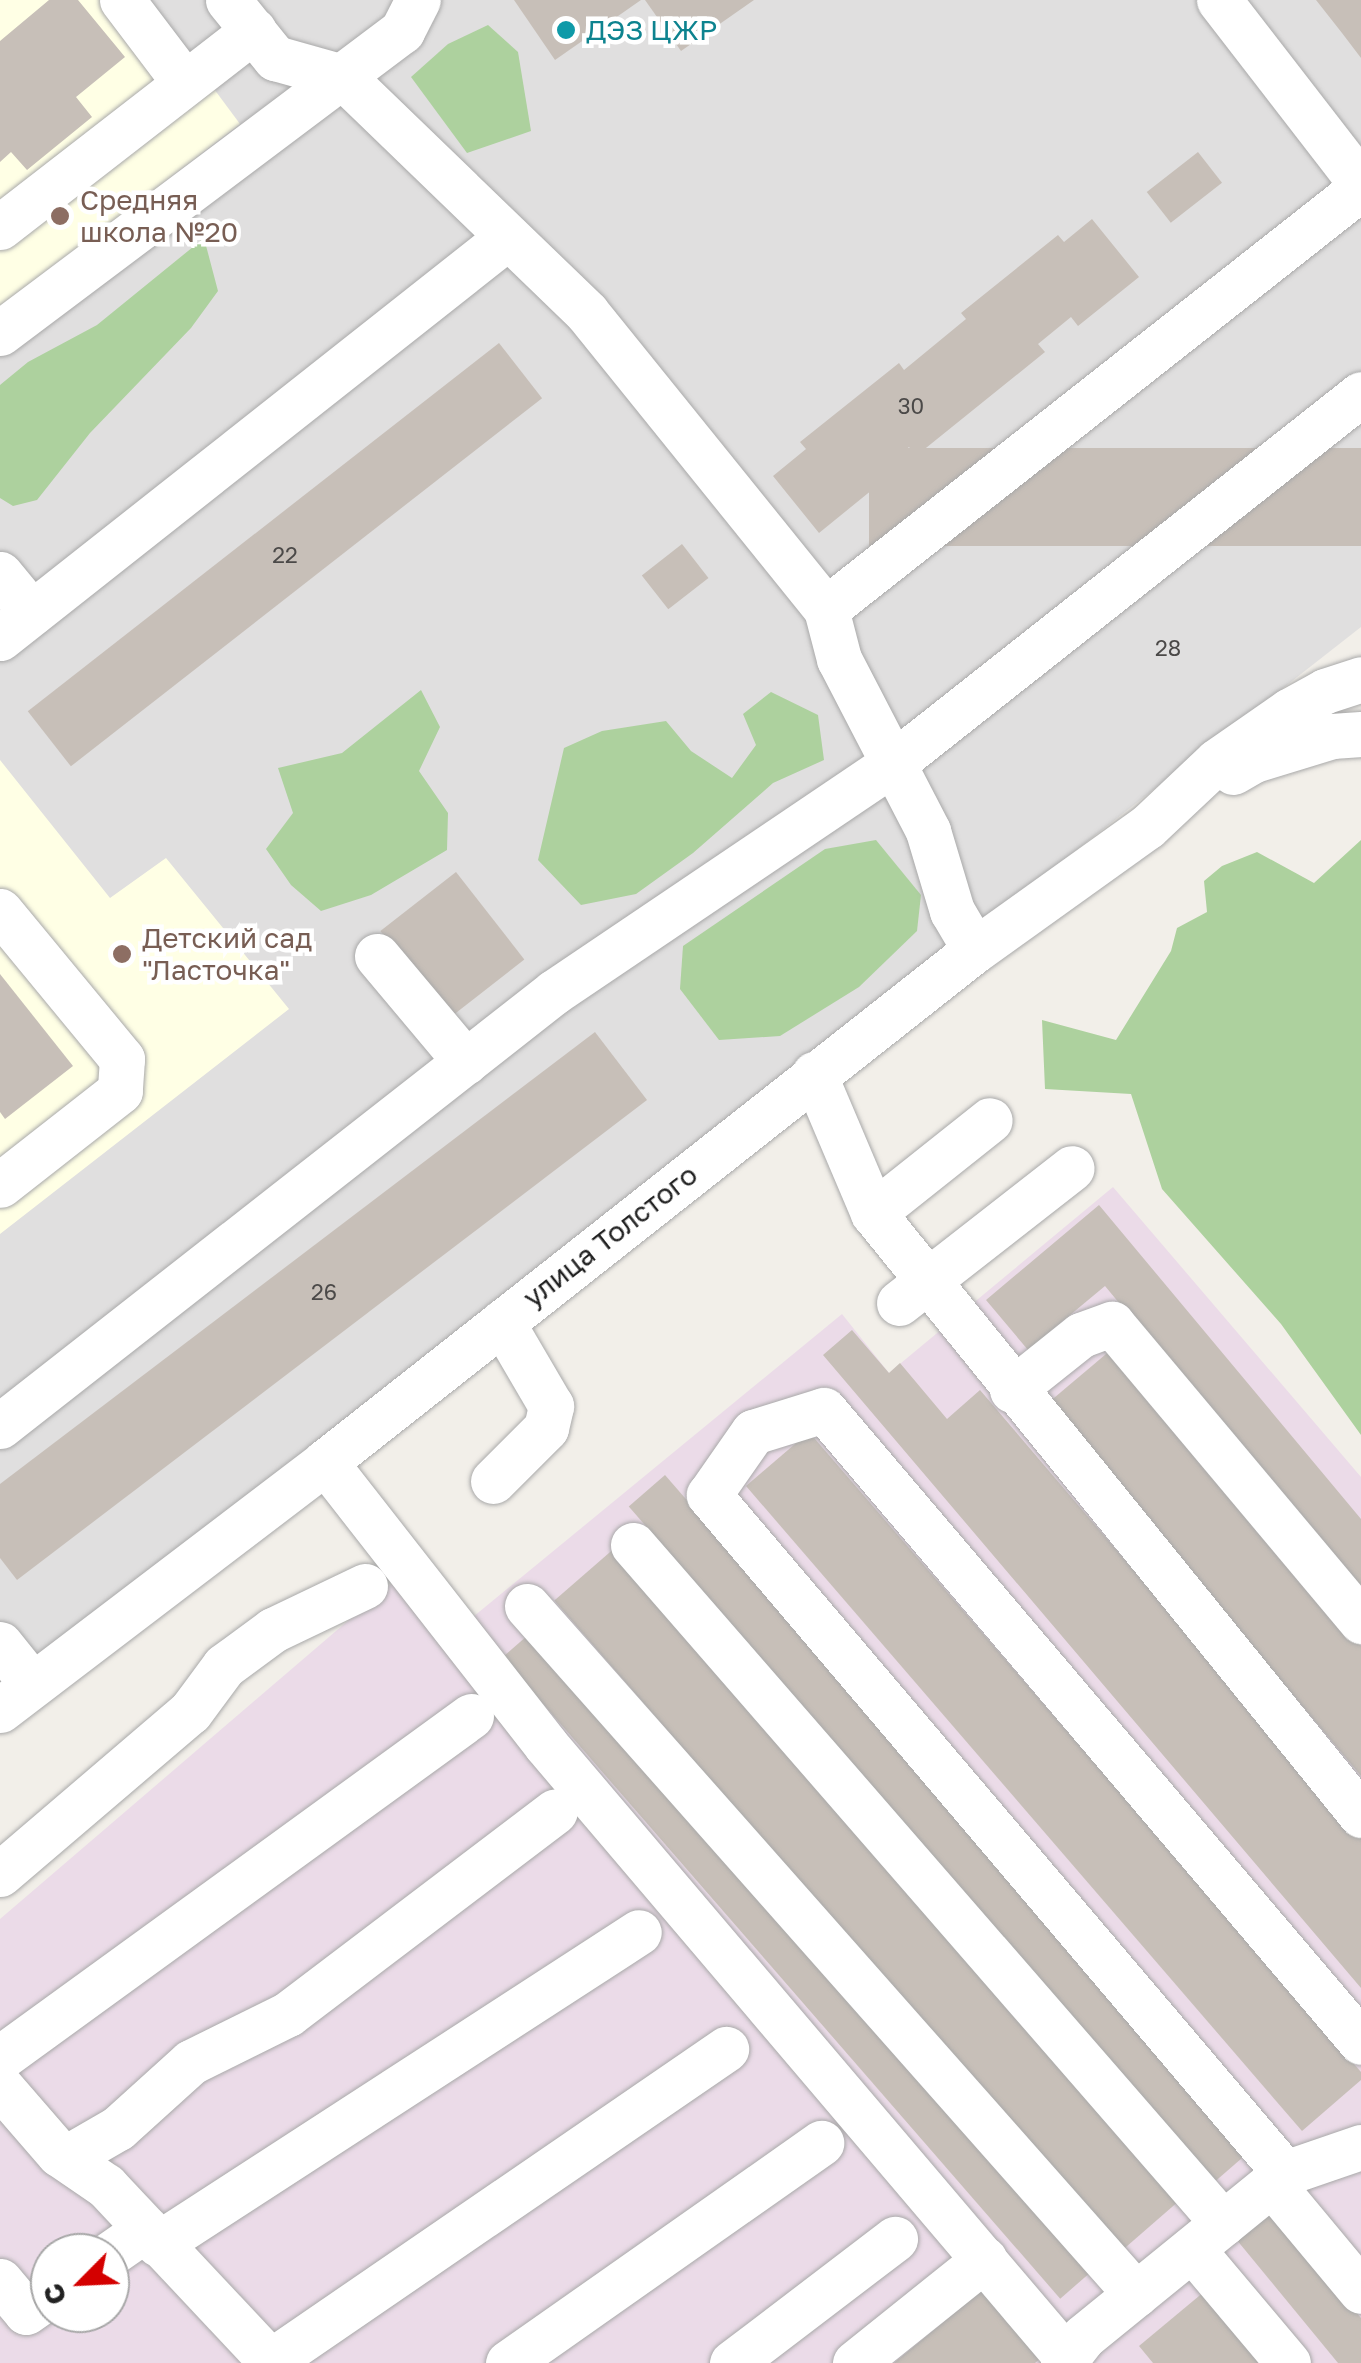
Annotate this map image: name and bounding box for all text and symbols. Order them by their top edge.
place label: ДЭЗ ЦЖР [586,13,717,47]
marker: ДЭЗ ЦЖР [555,19,577,41]
place label: Средняя школа №20 [80,183,238,249]
marker: Средняя школа №20 [49,205,71,227]
house number: 30 [898,393,924,419]
house number: 22 [272,542,298,568]
house number: 28 [1155,635,1181,661]
place label: Детский сад "Ласточка" [142,921,312,987]
marker: Детский сад "Ласточка" [111,943,133,965]
street label: улица Толстого [516,1158,704,1314]
house number: 26 [311,1279,337,1305]
north arrow [30,2233,130,2333]
text: С [35,2279,73,2310]

